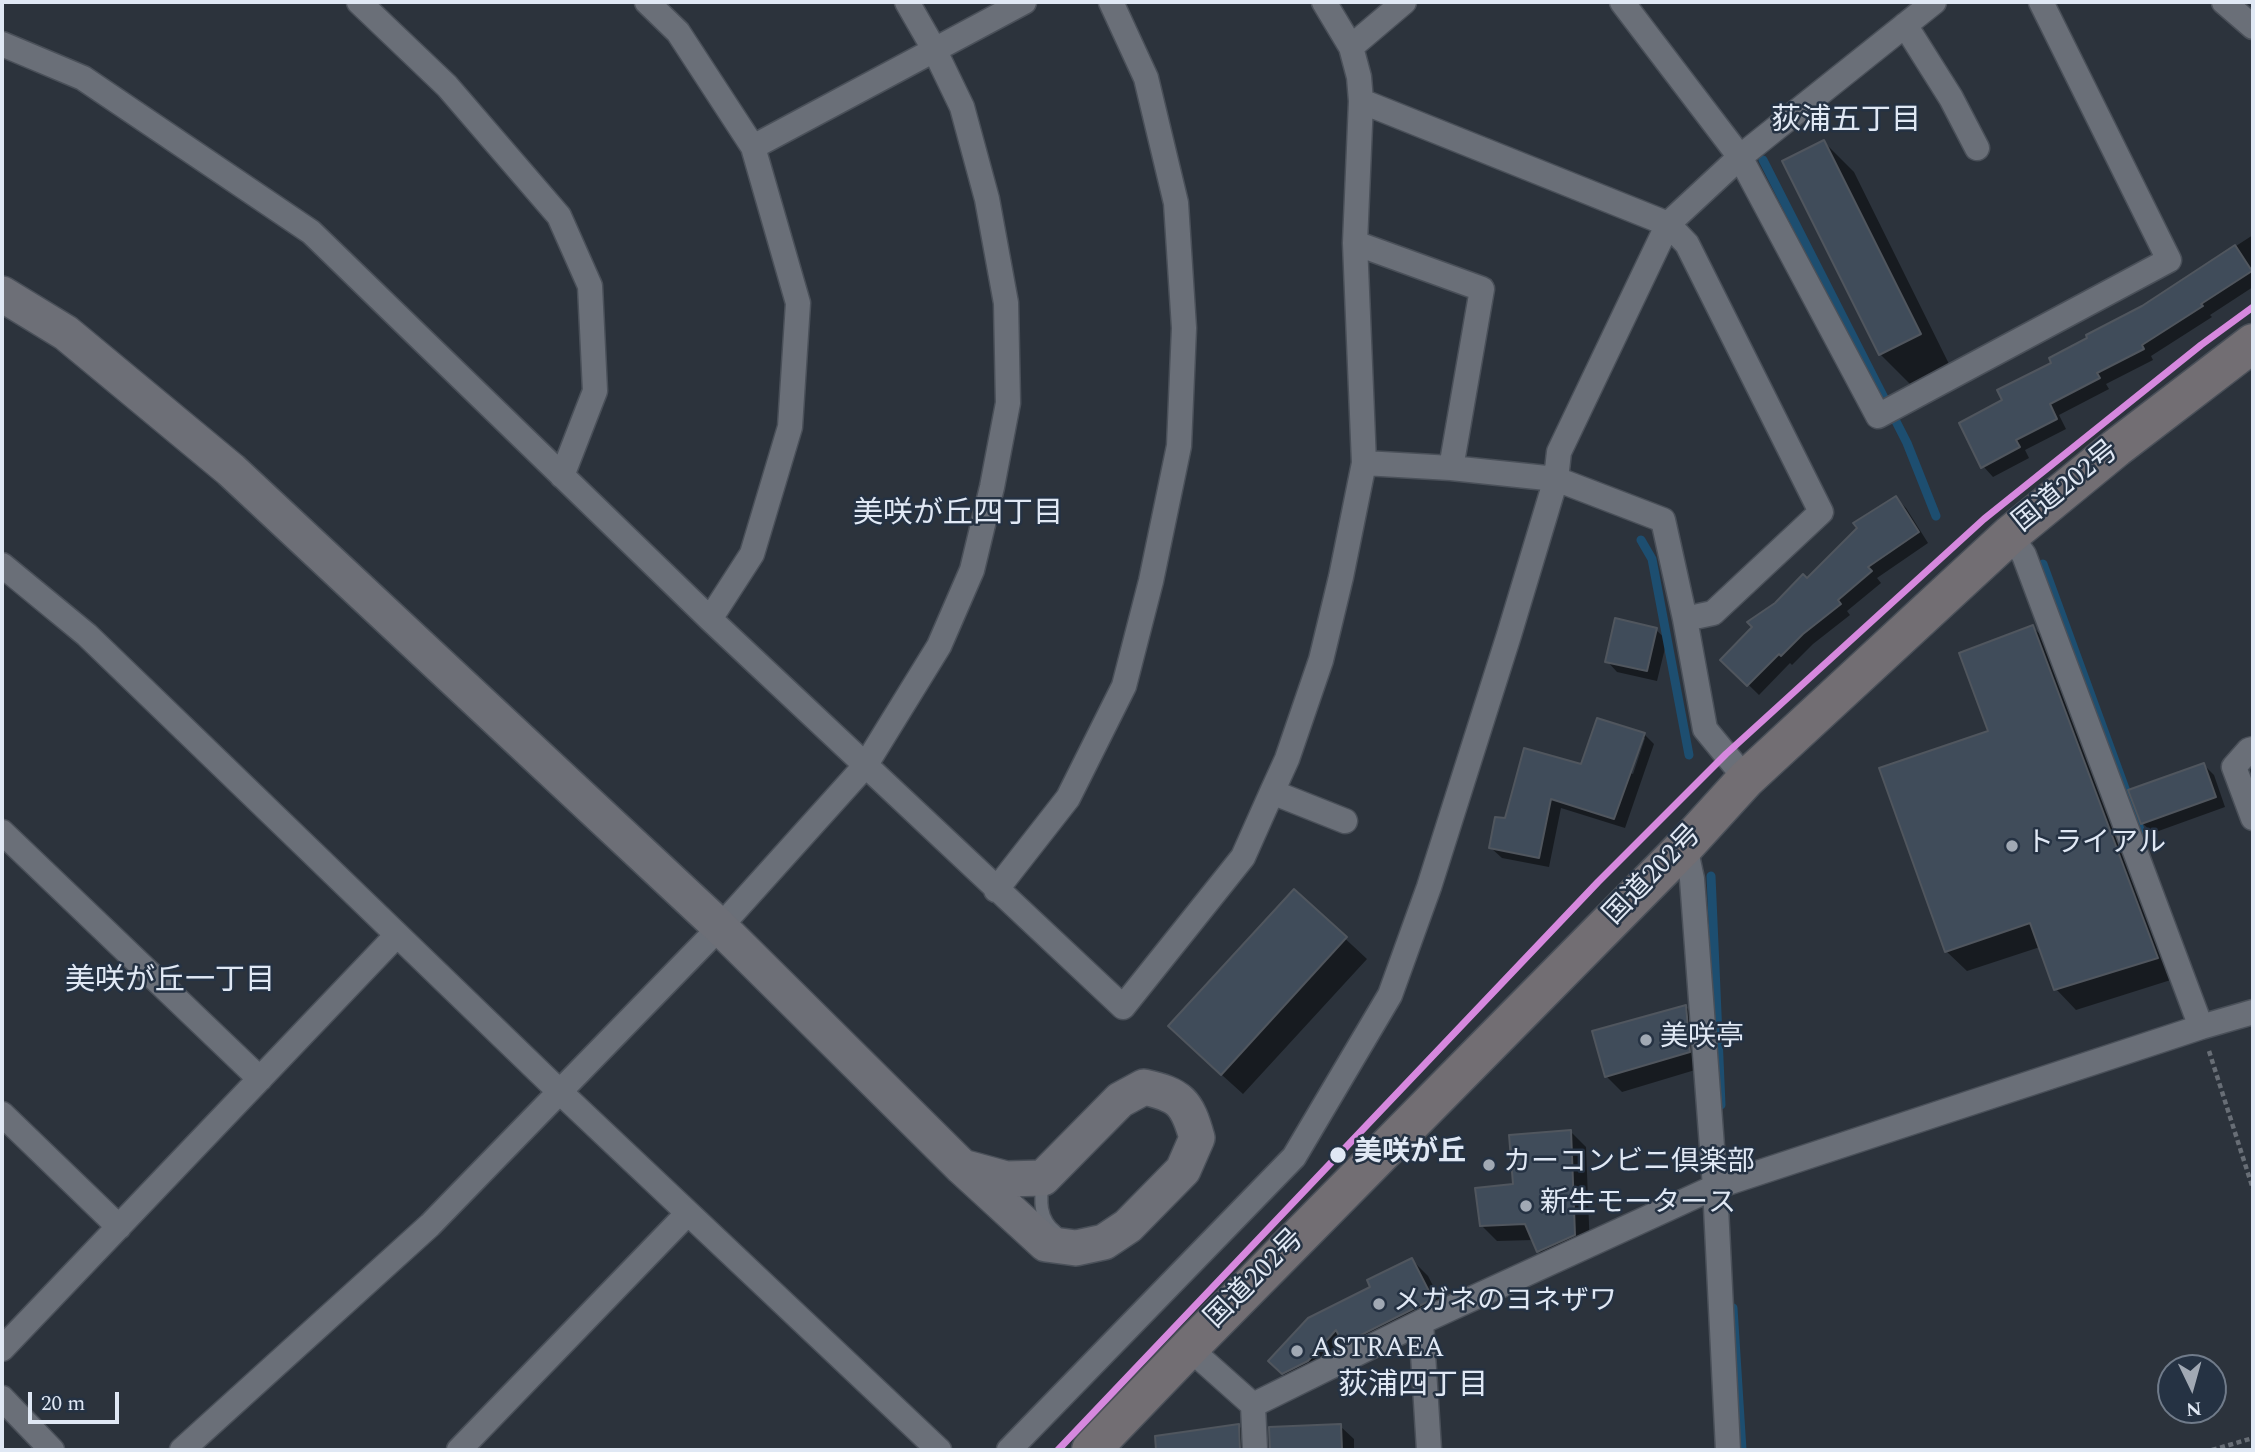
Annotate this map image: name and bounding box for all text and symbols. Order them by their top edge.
district label: 荻浦五丁目 [1771,105,1921,141]
street label: 国道202号 [2007,435,2127,541]
district label: 美咲が丘四丁目 [853,498,1063,534]
street label: 国道202号 [1598,819,1710,933]
place label: トライアル [2026,829,2166,863]
marker: トライアル [2004,838,2020,854]
district label: 美咲が丘一丁目 [65,965,275,1001]
place label: 美咲亭 [1660,1023,1744,1057]
marker: 美咲亭 [1638,1032,1654,1048]
place label: 美咲が丘 [1354,1138,1466,1172]
marker: 美咲が丘 [1328,1145,1348,1165]
place label: カーコンビニ倶楽部 [1503,1148,1755,1182]
marker: カーコンビニ倶楽部 [1481,1157,1497,1173]
place label: 新生モータース [1540,1189,1736,1223]
marker: 新生モータース [1518,1198,1534,1214]
street label: 国道202号 [1200,1224,1312,1336]
place label: メガネのヨネザワ [1393,1287,1617,1321]
marker: メガネのヨネザワ [1371,1296,1387,1312]
place label: ASTRAEA [1311,1334,1445,1368]
marker: ASTRAEA [1289,1343,1305,1359]
north arrow [2157,1354,2227,1424]
district label: 荻浦四丁目 [1338,1370,1488,1406]
scale bar [32,1378,122,1422]
text: 20 m [41,1388,85,1420]
text: N [2185,1393,2203,1424]

